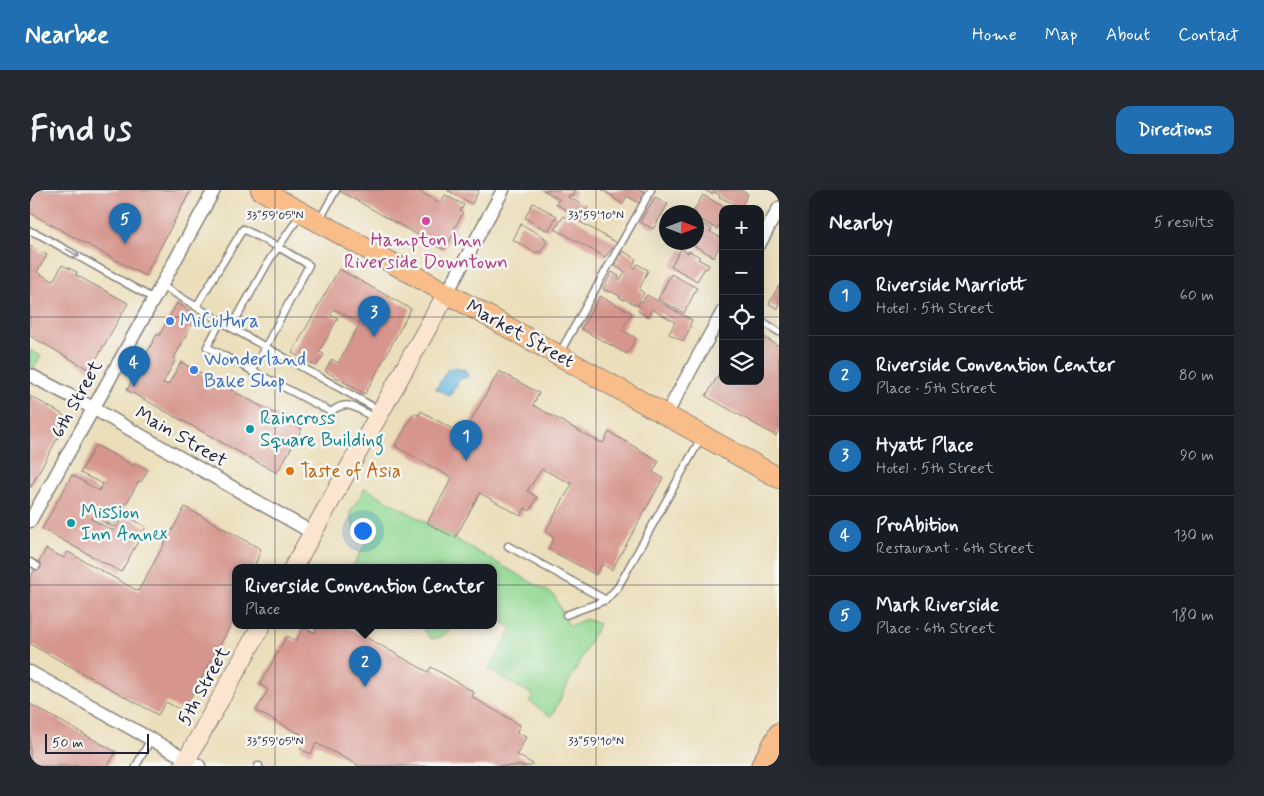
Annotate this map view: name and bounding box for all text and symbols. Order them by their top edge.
text: Nearbee [25,20,109,51]
text: Home [972,23,1017,47]
text: Map [1045,23,1078,47]
text: About [1106,23,1150,47]
text: Contact [1178,23,1239,47]
button: Directions [1116,106,1234,154]
text: Find us [30,107,132,153]
pin: 5 [109,203,141,244]
north arrow [659,205,704,250]
map controls [719,205,764,385]
button: + [719,205,764,250]
text: 33°59'05"N [247,208,303,224]
text: 33°59'10"N [568,208,624,224]
text: Nearby [829,209,893,237]
text: 5 results [1154,212,1214,233]
marker: Hampton Inn Riverside Downtown [420,215,432,227]
place label: Hampton Inn Riverside Downtown [344,228,508,275]
one-way arrow [66,249,80,259]
button: − [719,250,764,295]
text: Riverside Marriott [876,273,1027,298]
text: 1 [841,285,849,306]
text: 60 m [1180,285,1214,306]
street label: Market Street [462,294,578,374]
button: locate [719,295,764,340]
pin: 3 [358,296,390,337]
text: Hotel · 5th Street [876,298,994,319]
place label: MiCultura [180,309,259,334]
marker: MiCultura [164,315,176,327]
button: layers [719,340,764,385]
pin: 4 [118,346,150,387]
place label: Wonderland Bake Shop [204,347,306,394]
text: Riverside Convention Center [876,353,1115,378]
street label: 6th Street [45,356,109,442]
marker: Wonderland Bake Shop [188,364,200,376]
text: 2 [841,365,849,386]
text: 80 m [1179,365,1214,386]
text: Place · 5th Street [876,378,997,399]
street label: Main Street [131,401,231,473]
place label: Raincross Square Building [260,406,384,456]
pin: 1 [450,420,482,461]
marker: Raincross Square Building [244,423,256,435]
text: Hyatt Place [876,433,974,458]
text: 3 [841,445,849,466]
text: 90 m [1180,445,1214,466]
text: Hotel · 5th Street [876,458,994,479]
place label: Taste of Asia [300,459,401,484]
marker: Taste of Asia [284,465,296,477]
place label: Mission Inn Annex [81,500,168,547]
text: ProAbition [876,513,959,538]
marker: Mission Inn Annex [65,517,77,529]
your location [350,518,376,544]
text: 4 [840,525,850,546]
text: 130 m [1173,525,1214,546]
text: Restaurant · 6th Street [876,538,1035,559]
popup [232,564,497,629]
text: Riverside Convention Center [245,574,484,599]
text: Mark Riverside [876,593,999,618]
text: Place [245,599,280,620]
text: 5 [840,605,850,626]
text: 180 m [1171,605,1214,626]
text: Place · 6th Street [876,618,995,639]
street label: 5th Street [172,642,236,730]
pin: 2 [349,646,381,687]
scale bar [45,731,149,754]
text: 50 m [52,734,83,752]
text: 33°59'05"N [247,734,303,750]
text: 33°59'10"N [568,734,624,750]

